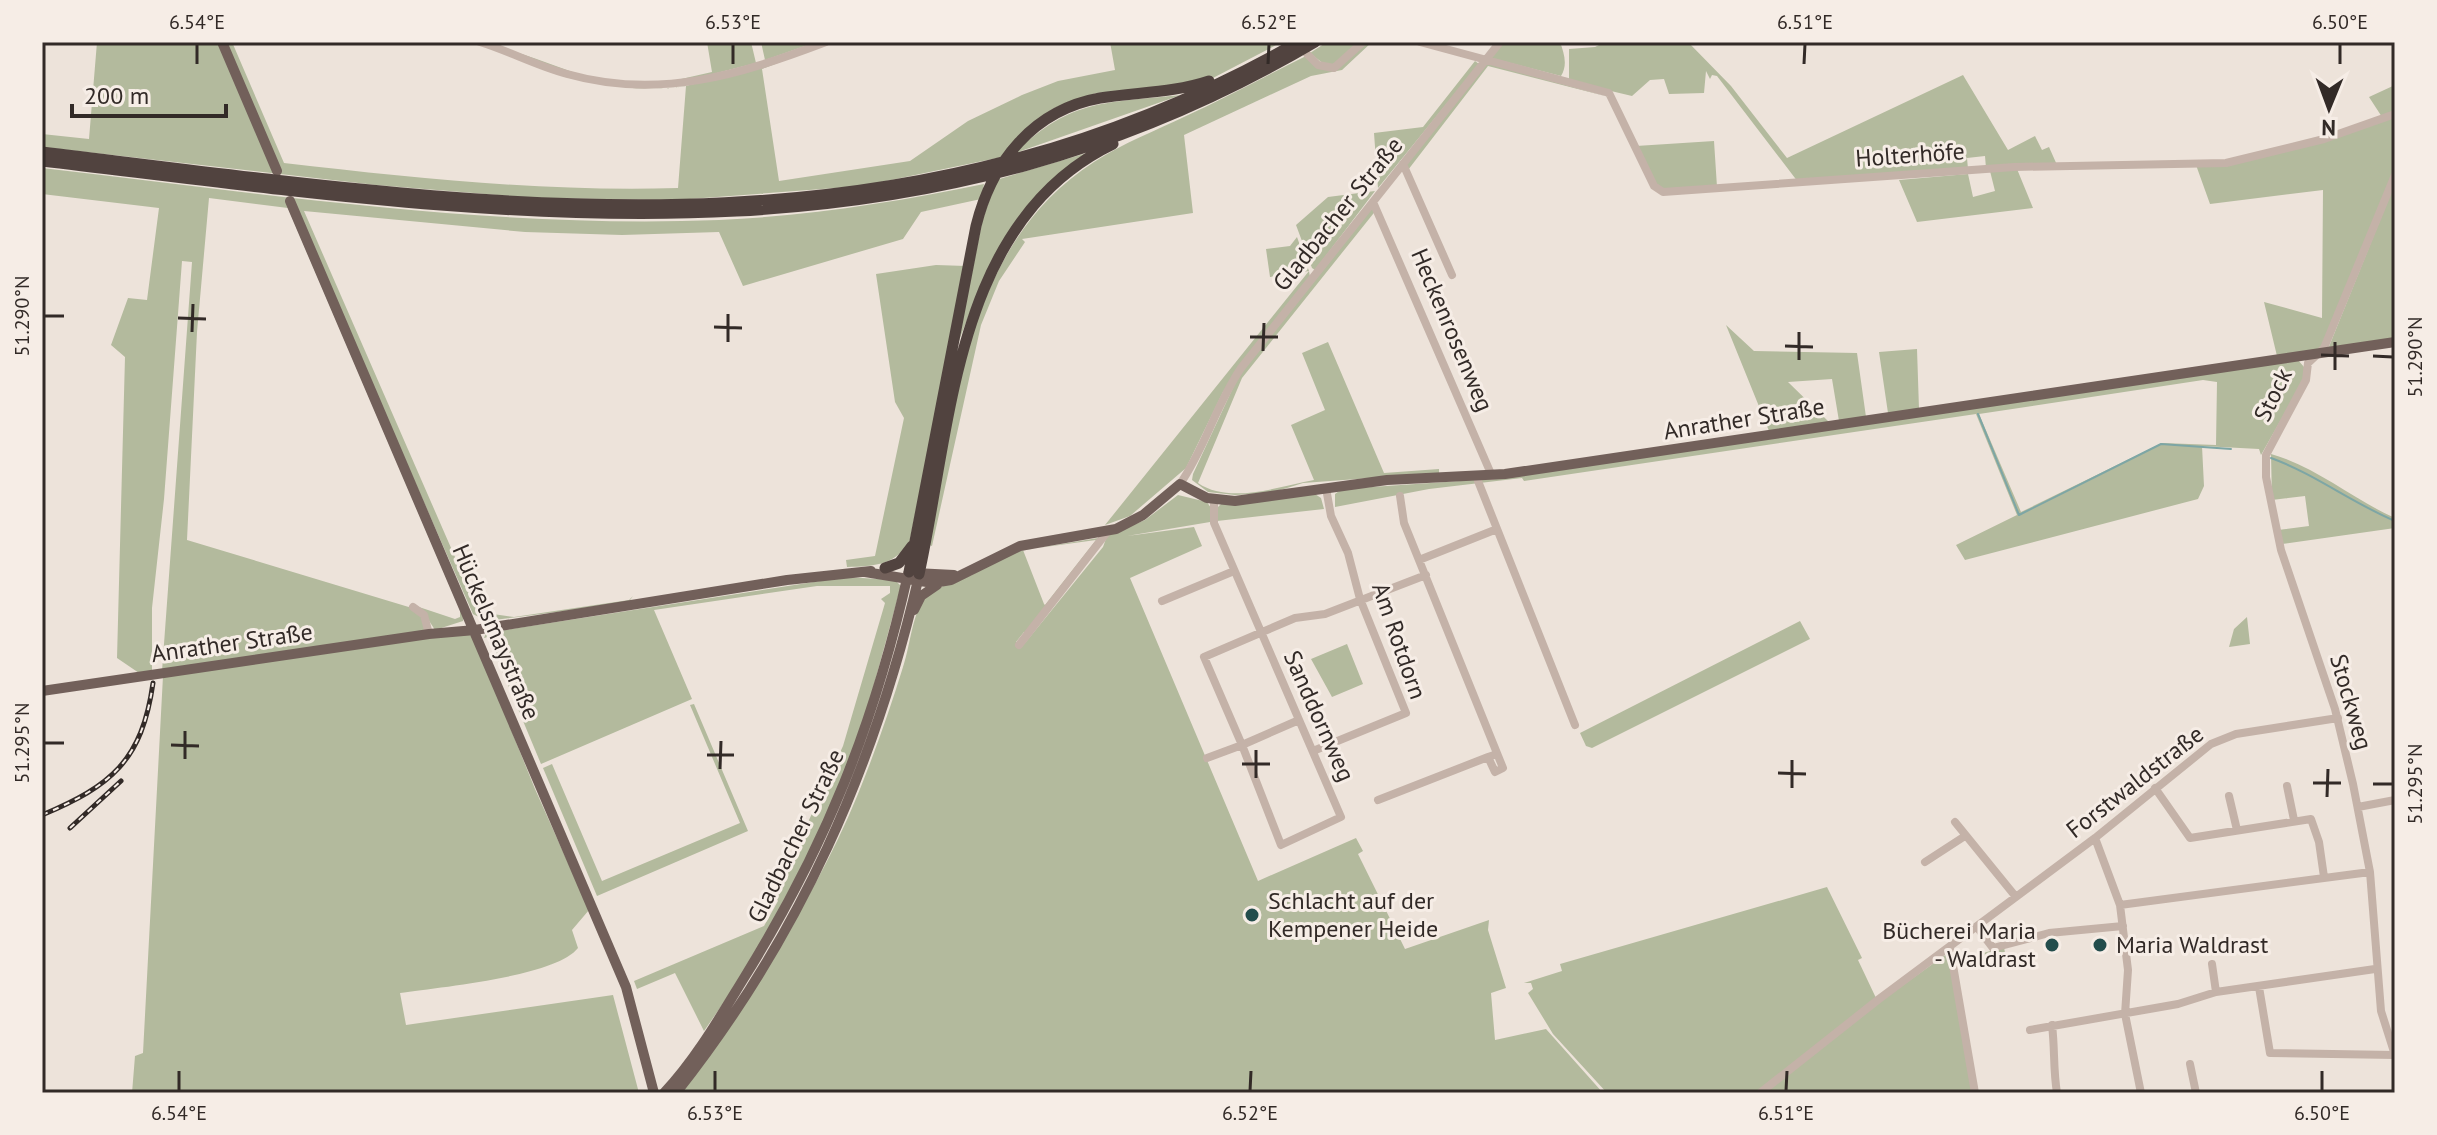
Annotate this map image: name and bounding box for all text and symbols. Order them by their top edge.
text: 6.54°E [169,9,225,35]
text: 6.53°E [705,9,761,35]
text: 6.52°E [1241,9,1297,35]
text: 6.51°E [1777,9,1833,35]
text: 6.50°E [2312,9,2368,35]
scale bar [72,68,226,118]
north arrow [2289,68,2369,148]
text: 200 m [84,80,149,111]
text: N [2321,114,2336,142]
street label: Gladbacher Straße [1266,130,1409,297]
street label: Holterhöfe [1854,135,1966,174]
street label: Heckenrosenweg [1404,244,1501,416]
text: 51.290°N [9,276,35,356]
text: 51.290°N [2402,317,2428,397]
street label: Stock [2246,362,2299,427]
street label: Anrather Straße [1661,390,1827,447]
street label: Hückelsmaystraße [446,539,547,724]
street label: Am Rotdorn [1365,579,1434,703]
street label: Anrather Straße [149,616,315,669]
street label: Sanddornweg [1277,646,1362,786]
street label: Stockweg [2323,650,2380,753]
text: 51.295°N [9,703,35,783]
street label: Forstwaldstraße [2060,718,2210,845]
street label: Gladbacher Straße [740,744,851,928]
text: 51.295°N [2402,744,2428,824]
place label: Schlacht auf der Kempener Heide [1268,885,1438,944]
marker: Schlacht auf der Kempener Heide [1243,906,1261,924]
place label: Bücherei Maria - Waldrast [1882,915,2036,974]
place label: Maria Waldrast [2116,929,2268,960]
marker: Bücherei Maria - Waldrast [2043,936,2061,954]
marker: Maria Waldrast [2091,936,2109,954]
text: 6.54°E [151,1100,207,1126]
text: 6.53°E [687,1100,743,1126]
text: 6.52°E [1222,1100,1278,1126]
text: 6.51°E [1758,1100,1814,1126]
text: 6.50°E [2294,1100,2350,1126]

